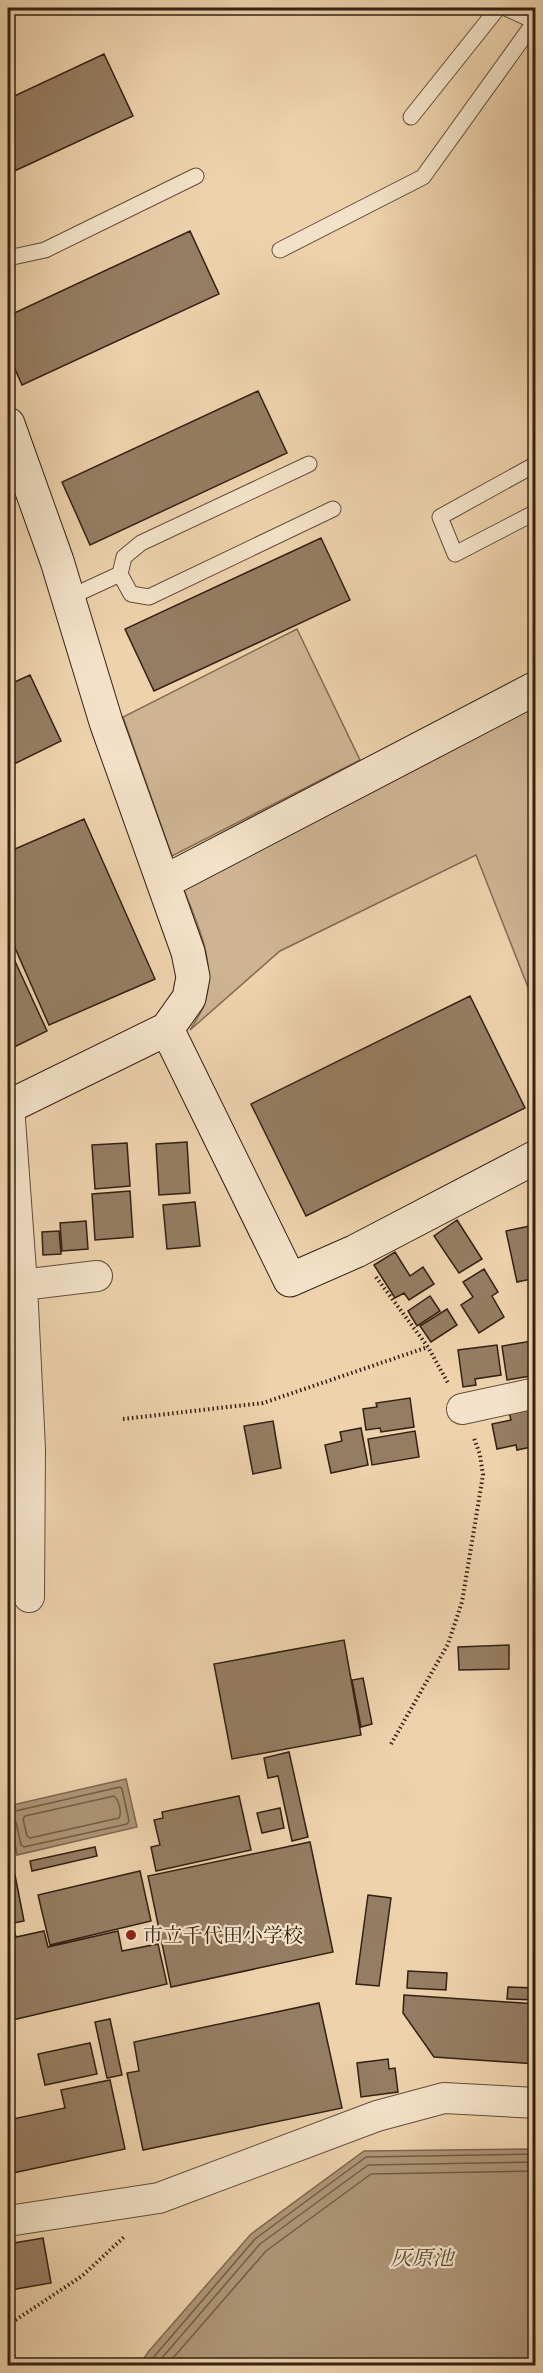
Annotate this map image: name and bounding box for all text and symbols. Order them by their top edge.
place label: 市立千代田小学校 [143,1922,303,1948]
marker: 市立千代田小学校 [124,1928,138,1942]
water label: 灰原池 [391,2244,455,2271]

